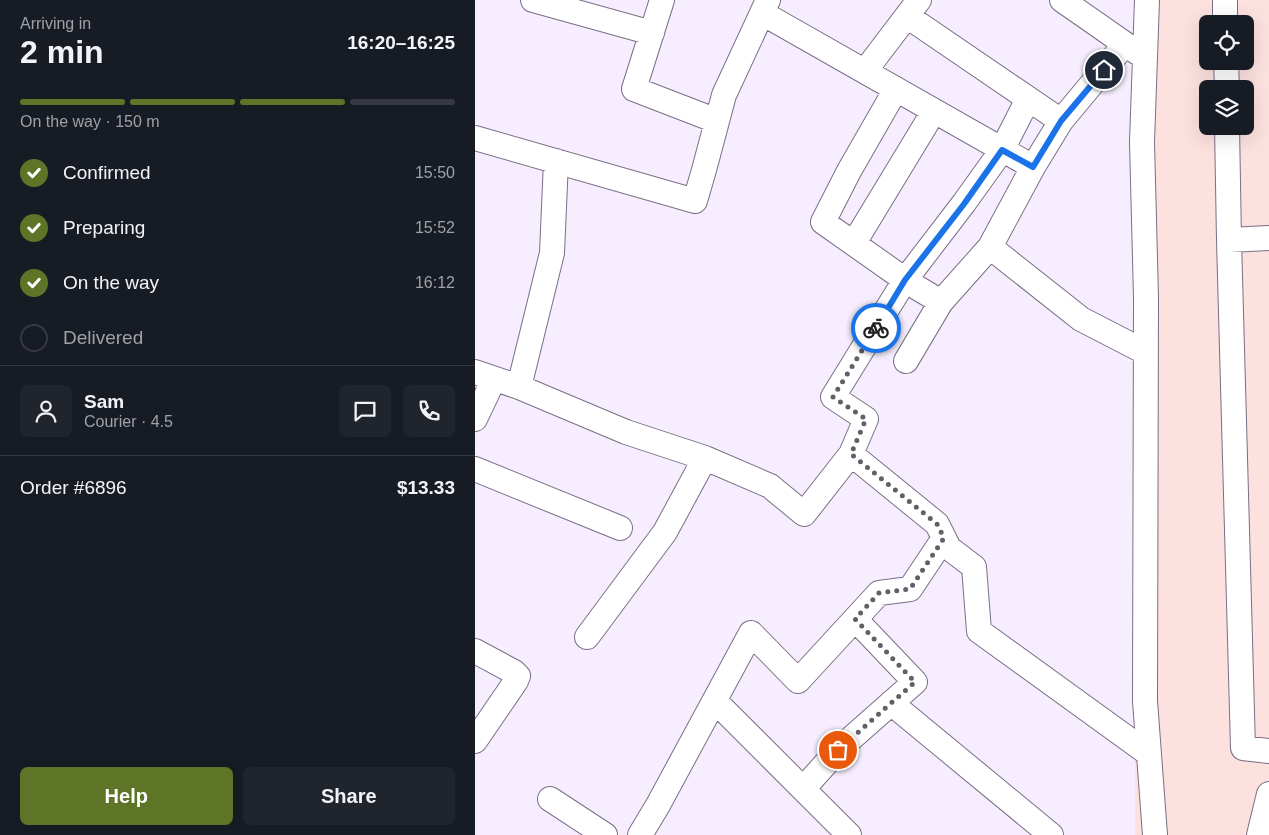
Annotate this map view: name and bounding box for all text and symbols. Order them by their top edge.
text: Arriving in [20,15,91,32]
map controls [1199,15,1254,135]
button: locate [1199,15,1254,70]
text: 16:20–16:25 [347,32,455,53]
text: 2 min [20,34,104,70]
pin [1083,49,1125,91]
icon: home [1090,56,1118,84]
button: layers [1199,80,1254,135]
text: On the way · 150 m [20,113,160,130]
icon: check [20,159,48,187]
text: Confirmed [63,162,151,183]
text: 15:50 [415,164,455,181]
icon: check [20,214,48,242]
text: Preparing [63,217,145,238]
text: 15:52 [415,219,455,236]
icon: check [20,269,48,297]
text: On the way [63,272,159,293]
text: 16:12 [415,274,455,291]
courier [851,303,901,353]
icon: bike [862,314,890,342]
text: Delivered [63,327,143,348]
button: person [20,385,72,437]
button: chat [339,385,391,437]
button: phone [403,385,455,437]
text: Sam [84,391,124,412]
text: Courier · 4.5 [84,413,173,430]
text: Order #6896 [20,477,127,498]
text: $13.33 [397,477,455,498]
pin [817,729,859,771]
icon: bag [824,736,852,764]
button: Help [20,767,233,825]
button: Share [243,767,455,825]

